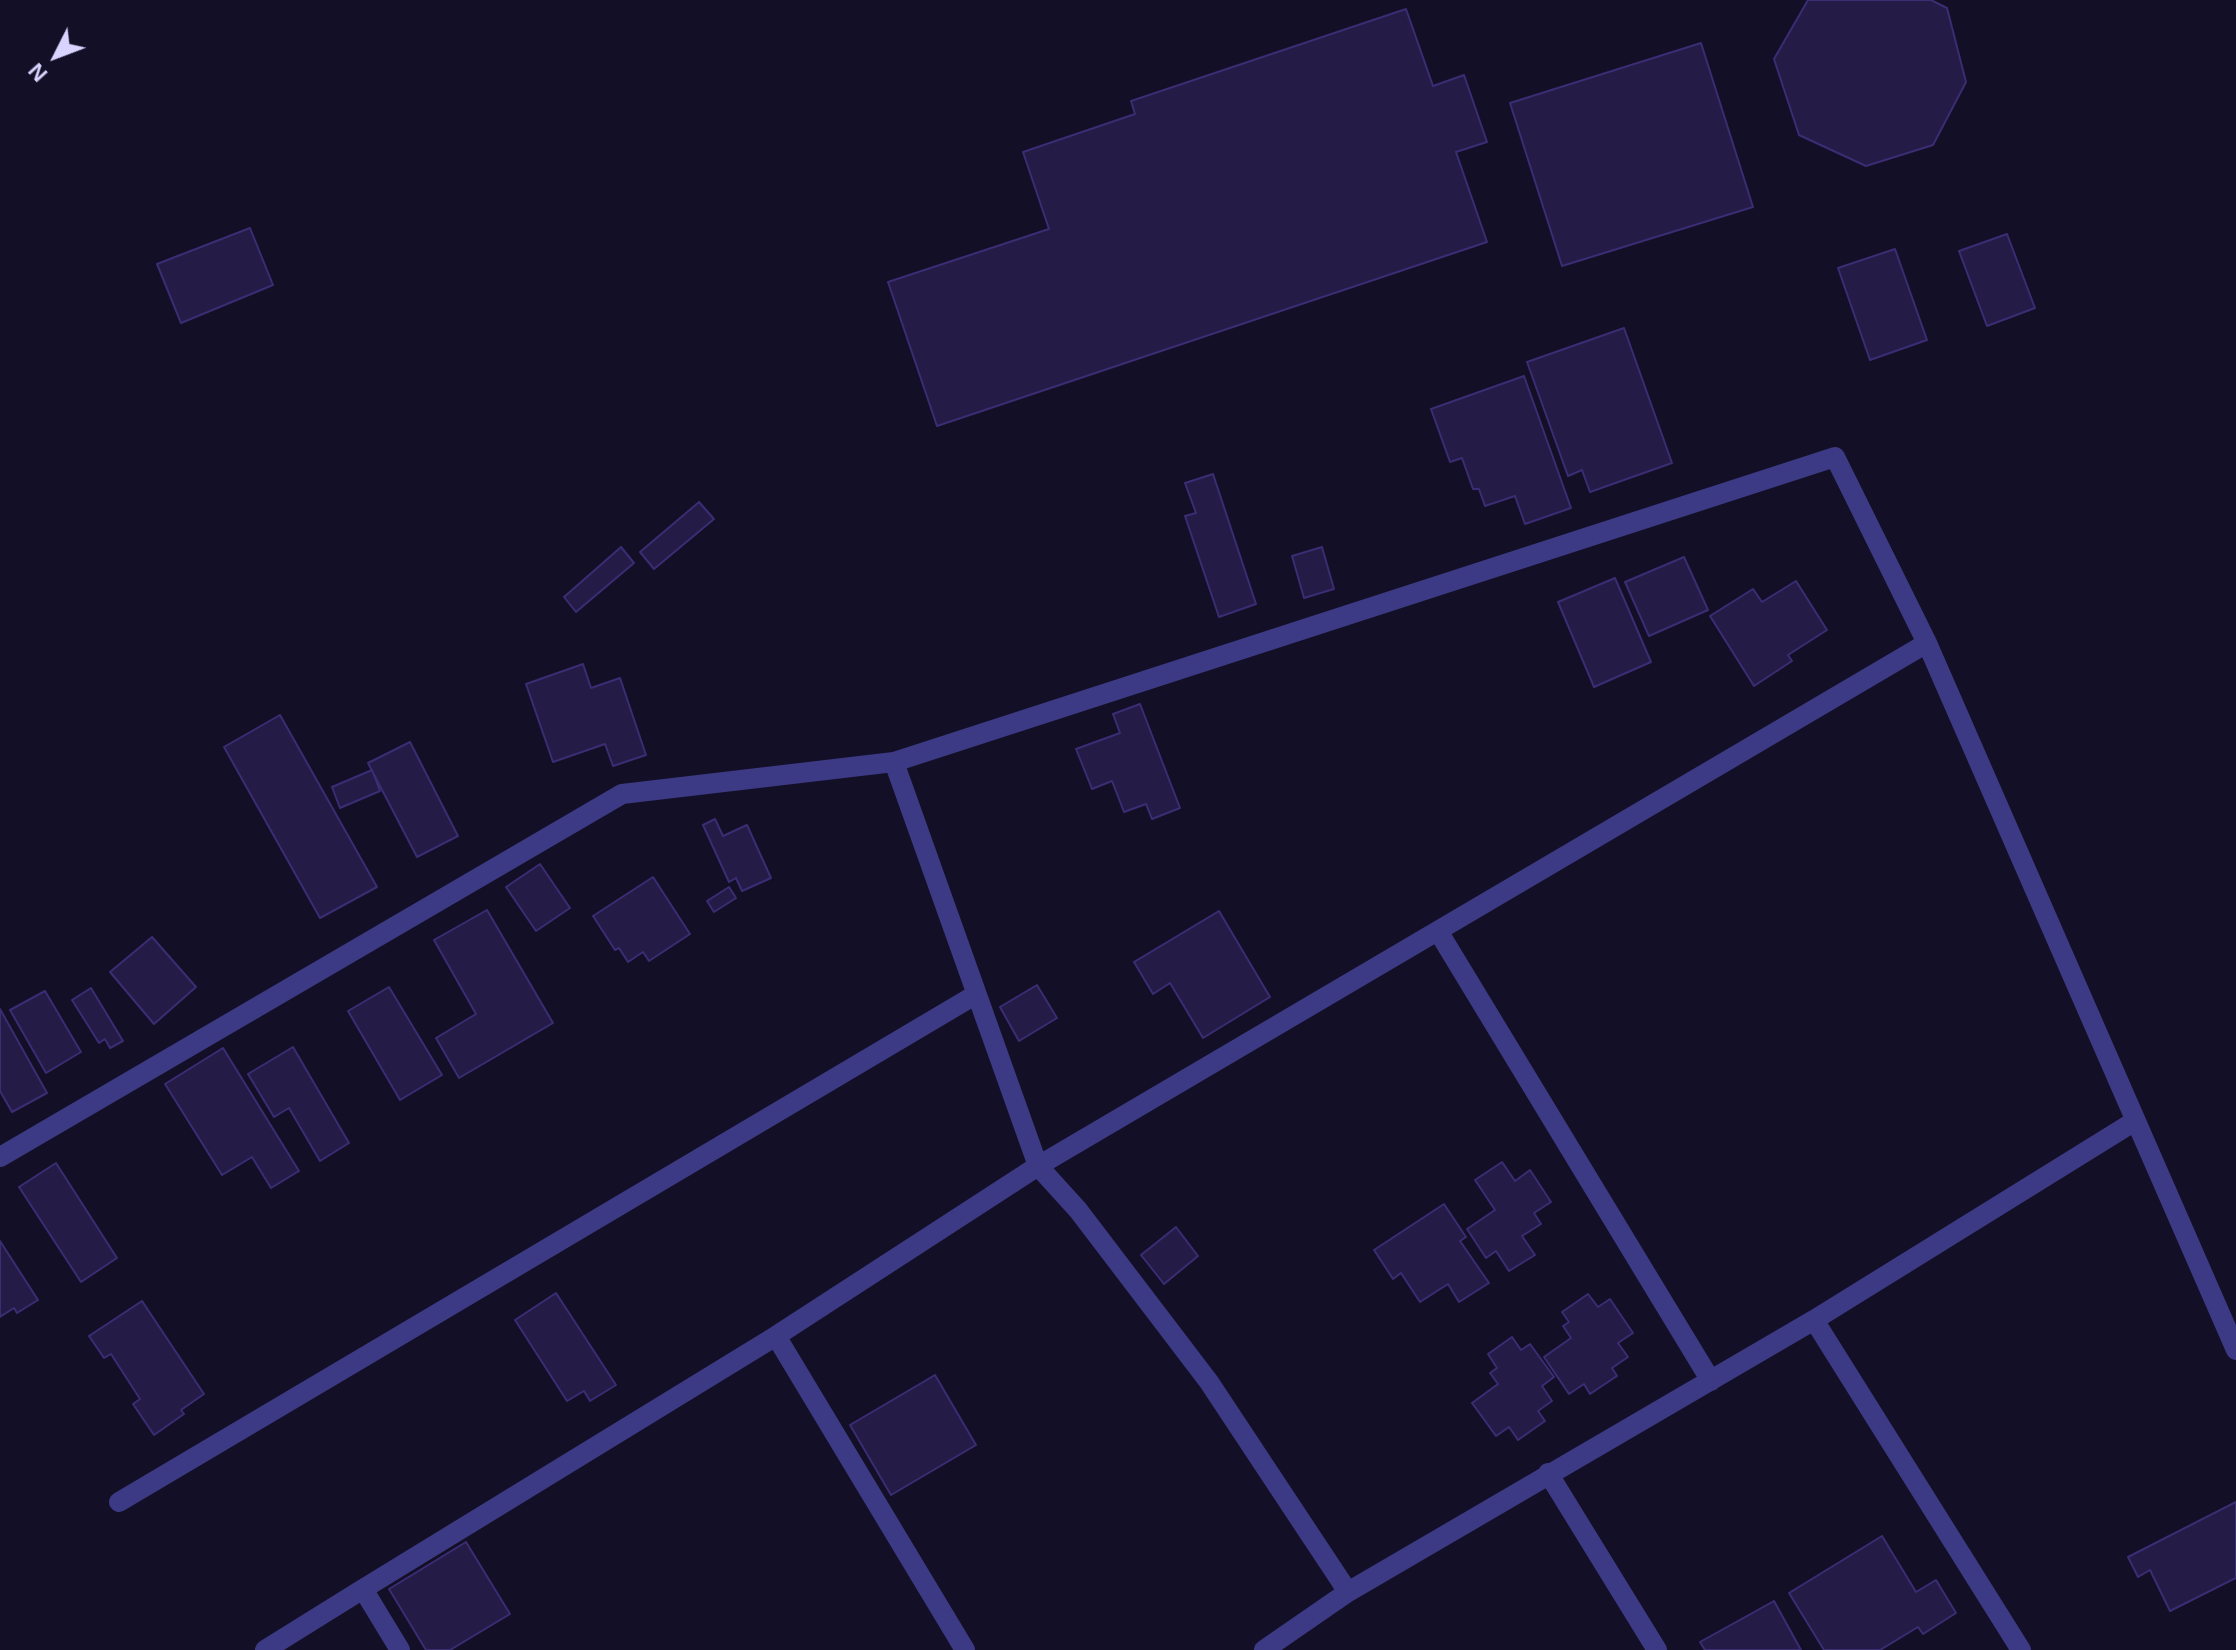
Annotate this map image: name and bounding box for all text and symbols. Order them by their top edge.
north arrow [16,16,96,96]
text: N [23,58,52,87]

